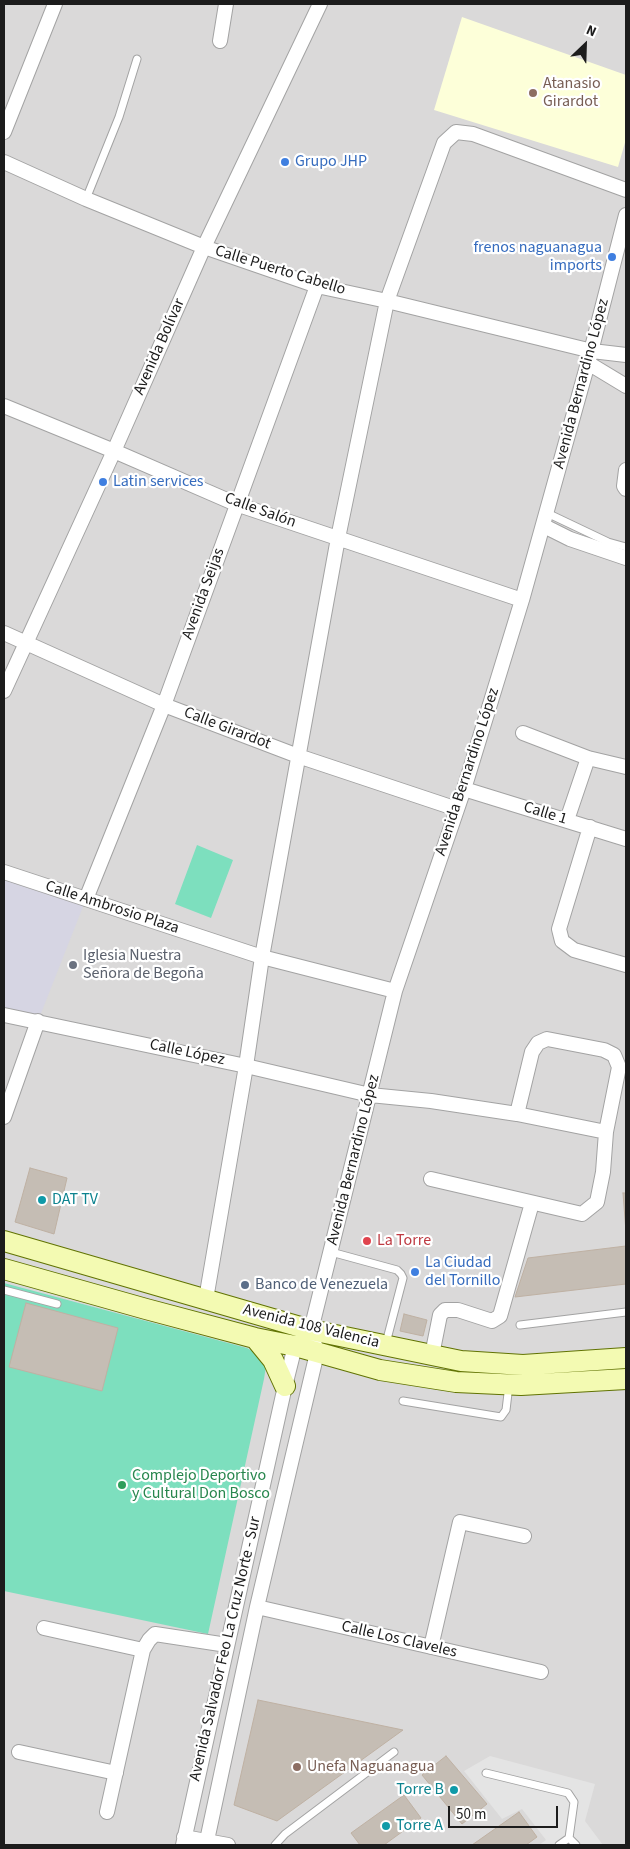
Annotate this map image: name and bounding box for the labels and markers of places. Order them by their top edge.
place label: Atanasio Girardot [543,74,601,112]
marker: Atanasio Girardot [527,87,539,99]
place label: Grupo JHP [295,152,367,172]
marker: Grupo JHP [279,156,291,168]
place label: frenos naguanagua imports [473,238,602,276]
marker: frenos naguanagua imports [606,251,618,263]
place label: Latin services [113,472,204,492]
marker: Latin services [97,476,109,488]
place label: Iglesia Nuestra Señora de Begoña [83,946,204,984]
marker: Iglesia Nuestra Señora de Begoña [67,959,79,971]
place label: DAT TV [52,1190,98,1210]
marker: DAT TV [36,1194,48,1206]
place label: La Torre [377,1231,431,1251]
marker: La Torre [361,1235,373,1247]
place label: La Ciudad del Tornillo [425,1253,500,1291]
marker: La Ciudad del Tornillo [409,1266,421,1278]
place label: Banco de Venezuela [255,1275,388,1295]
marker: Banco de Venezuela [239,1279,251,1291]
place label: Complejo Deportivo y Cultural Don Bosco [132,1466,270,1504]
marker: Complejo Deportivo y Cultural Don Bosco [116,1479,128,1491]
place label: Unefa Naguanagua [307,1757,434,1777]
marker: Unefa Naguanagua [291,1761,303,1773]
place label: Torre B [396,1780,444,1800]
marker: Torre B [448,1784,460,1796]
place label: Torre A [396,1816,443,1836]
marker: Torre A [380,1820,392,1832]

